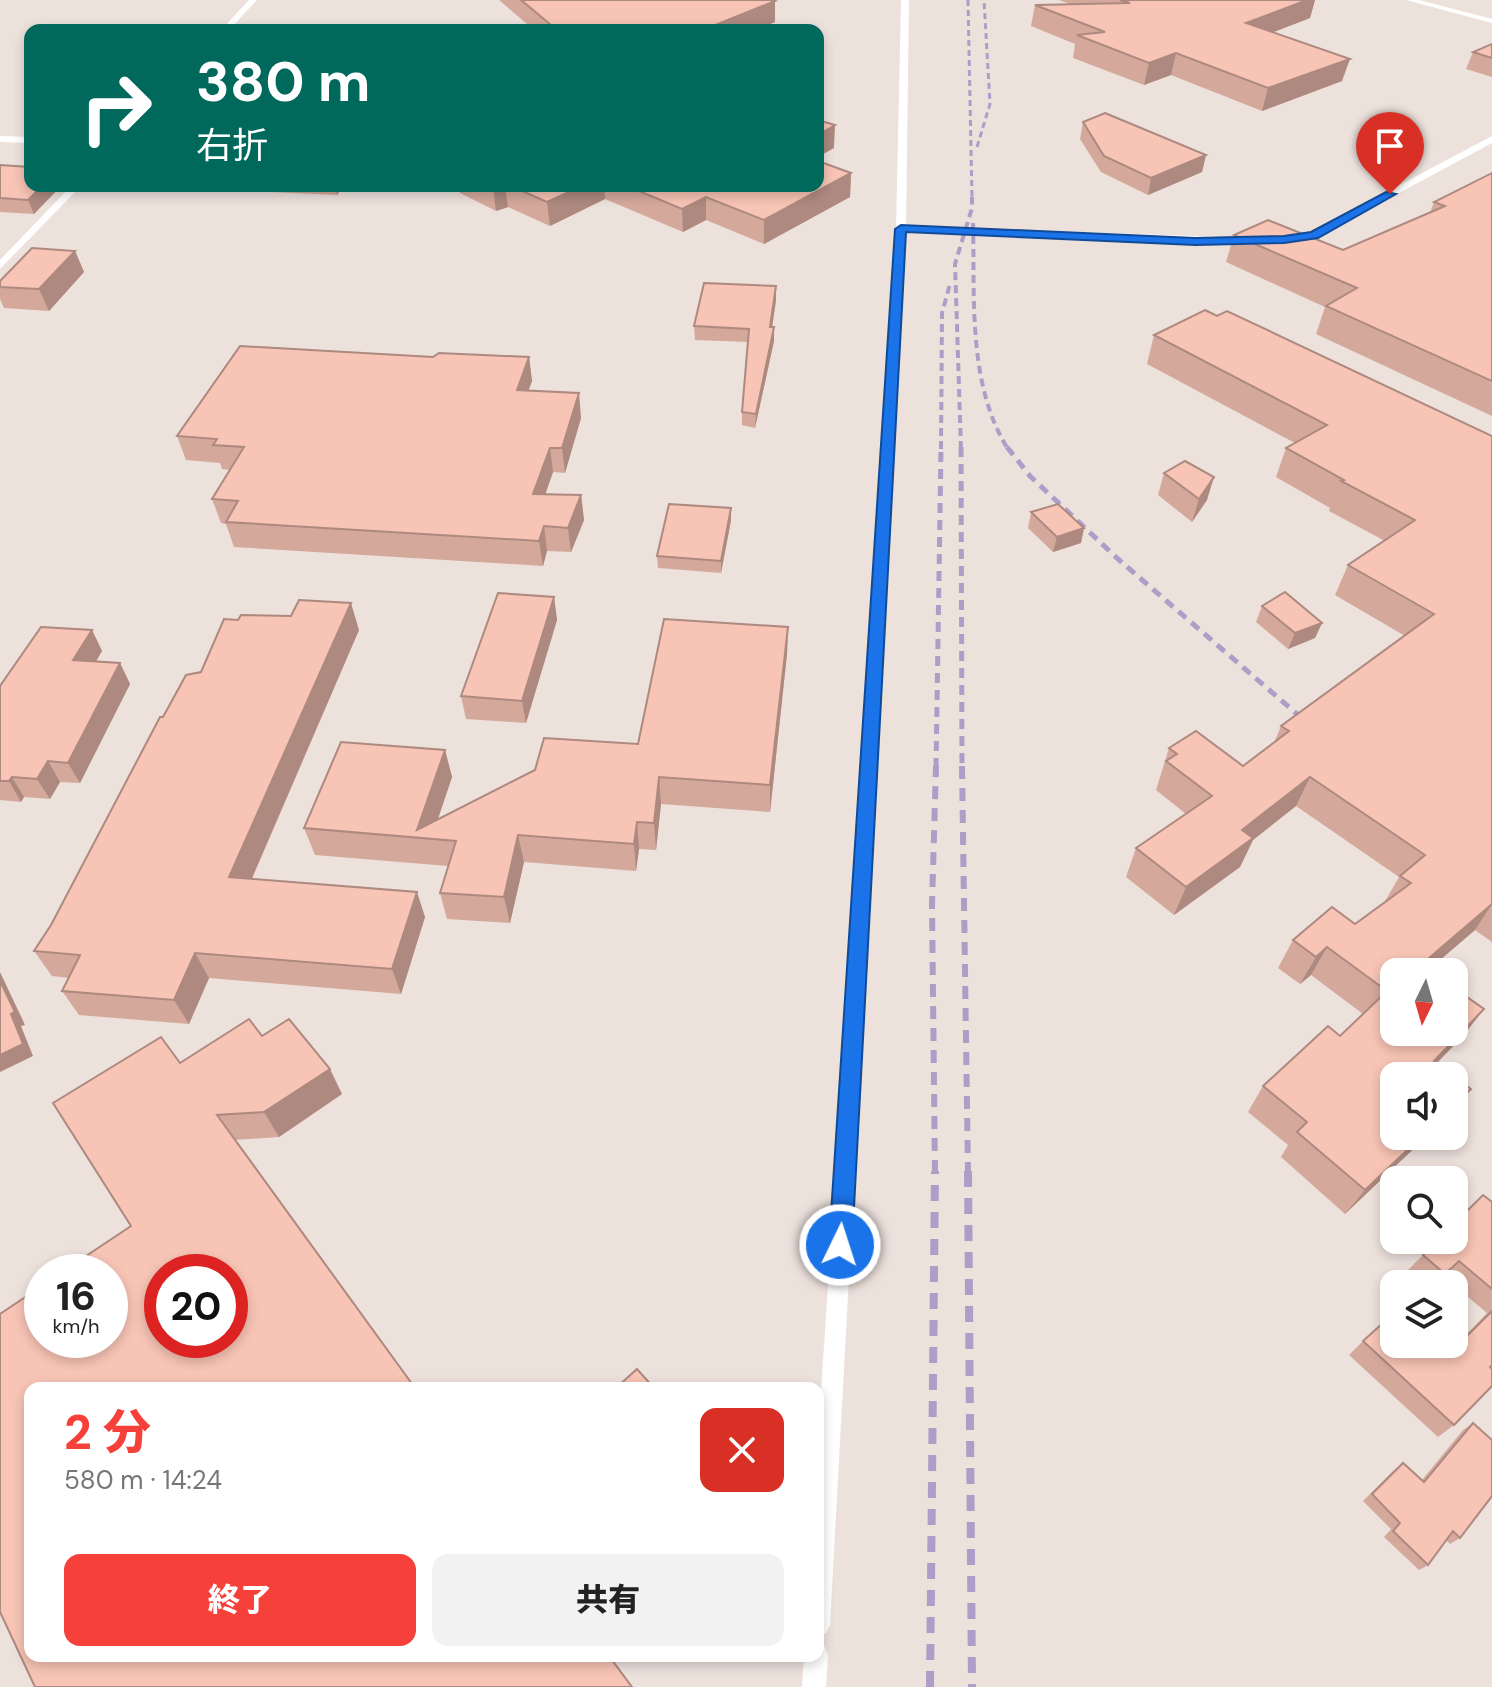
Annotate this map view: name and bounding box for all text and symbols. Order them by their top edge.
text: 380 m [196,45,371,118]
icon: right [64,56,168,160]
pin [1356,112,1424,194]
text: 右折 [196,122,268,169]
icon: arrive [1368,124,1412,168]
north arrow [1380,958,1468,1046]
map controls [1380,958,1468,1358]
button: sound [1380,1062,1468,1150]
button: search [1380,1166,1468,1254]
position arrow [798,1203,882,1287]
speed limit sign: 20 [144,1254,248,1358]
text: 16 [56,1270,96,1322]
button: layers [1380,1270,1468,1358]
text: km/h [52,1313,100,1339]
text: 2 分 [64,1401,151,1464]
button: close [700,1408,784,1492]
text: 580 m · 14:24 [64,1463,222,1497]
button: 終了 [64,1554,416,1646]
button: 共有 [432,1554,784,1646]

